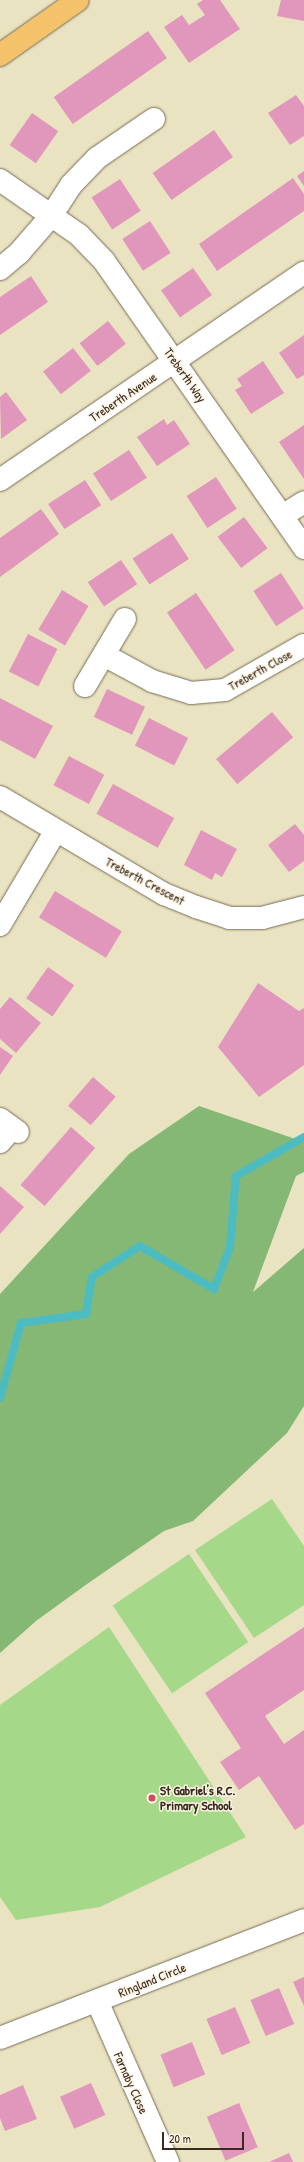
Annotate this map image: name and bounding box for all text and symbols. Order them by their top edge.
street label: Treberth Way [160,345,210,405]
street label: Treberth Avenue [86,369,160,425]
street label: Treberth Close [225,646,295,694]
street label: Treberth Crescent [103,854,187,908]
place label: St Gabriel's R.C. Primary School [160,1783,235,1814]
marker: St Gabriel's R.C. Primary School [147,1793,157,1803]
street label: Ringland Circle [116,1959,188,2001]
street label: Farnaby Close [110,2050,152,2116]
scale bar [164,2124,246,2150]
text: 20 m [169,2130,191,2147]

